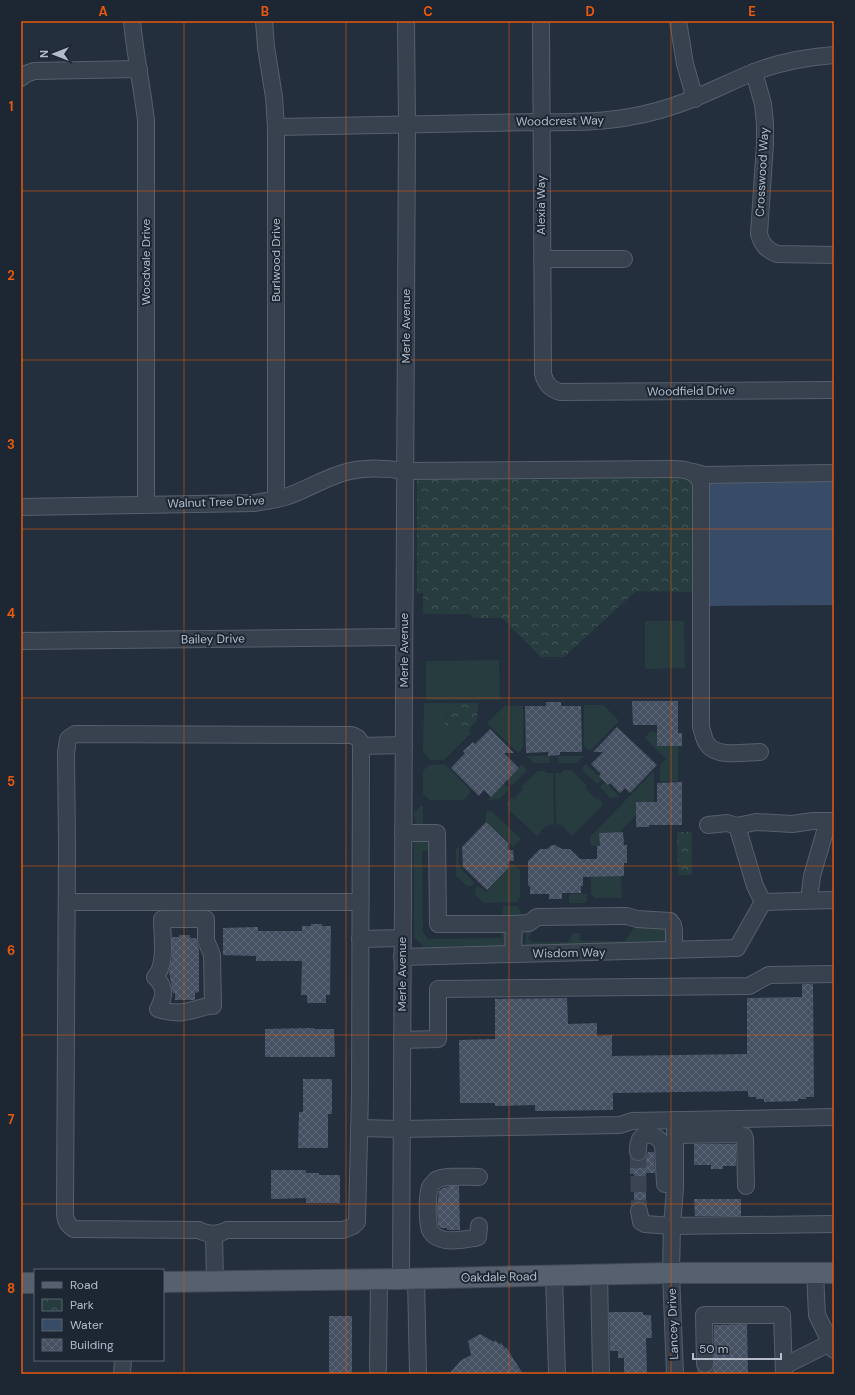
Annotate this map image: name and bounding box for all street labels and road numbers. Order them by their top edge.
street label: Woodcrest Way [516,112,605,130]
street label: Crosswood Way [752,126,772,217]
street label: Alexia Way [533,175,549,235]
street label: Burlwood Drive [268,218,284,302]
street label: Woodvale Drive [138,219,154,305]
street label: Merle Avenue [398,288,414,363]
street label: Woodfield Drive [647,382,735,400]
street label: Walnut Tree Drive [167,492,265,512]
street label: Merle Avenue [396,612,412,687]
street label: Bailey Drive [181,630,245,648]
street label: Merle Avenue [394,936,410,1011]
street label: Wisdom Way [532,944,606,962]
street label: Oakdale Road [461,1268,537,1286]
street label: Lancey Drive [664,1288,682,1360]

